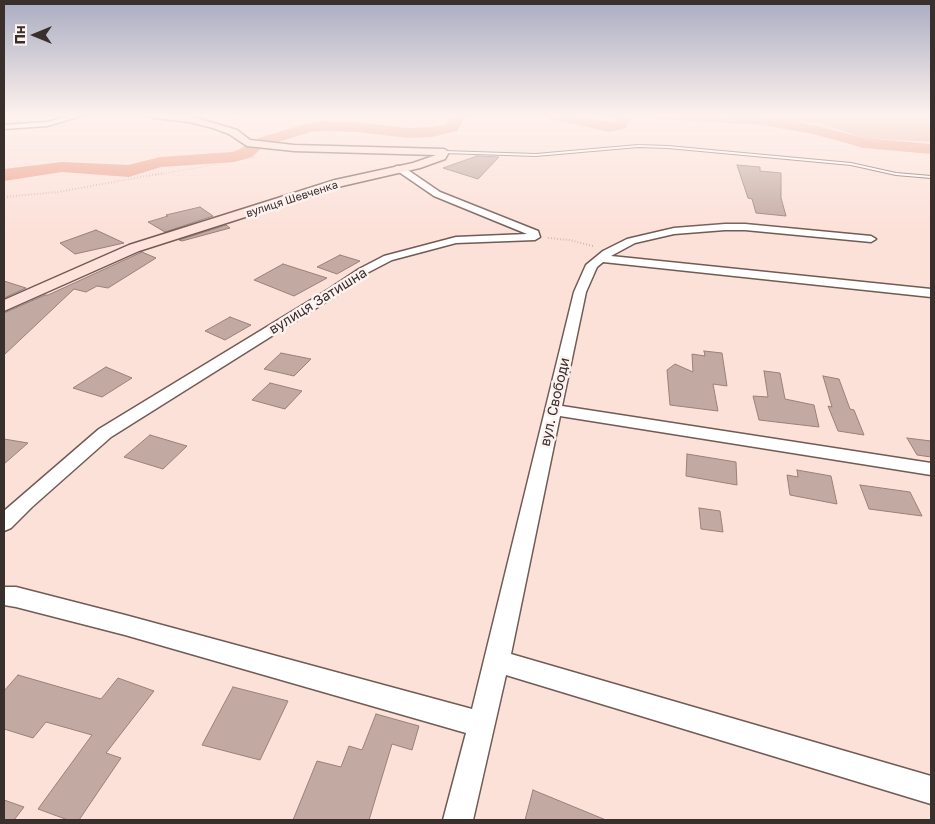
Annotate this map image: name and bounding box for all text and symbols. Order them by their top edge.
north arrow [10,10,60,60]
text: Пн [11,25,28,45]
street label: вулиця Шевченка [244,178,340,220]
street label: вулиця Затишна [266,264,370,338]
street label: вул. Свободи [537,356,573,448]

